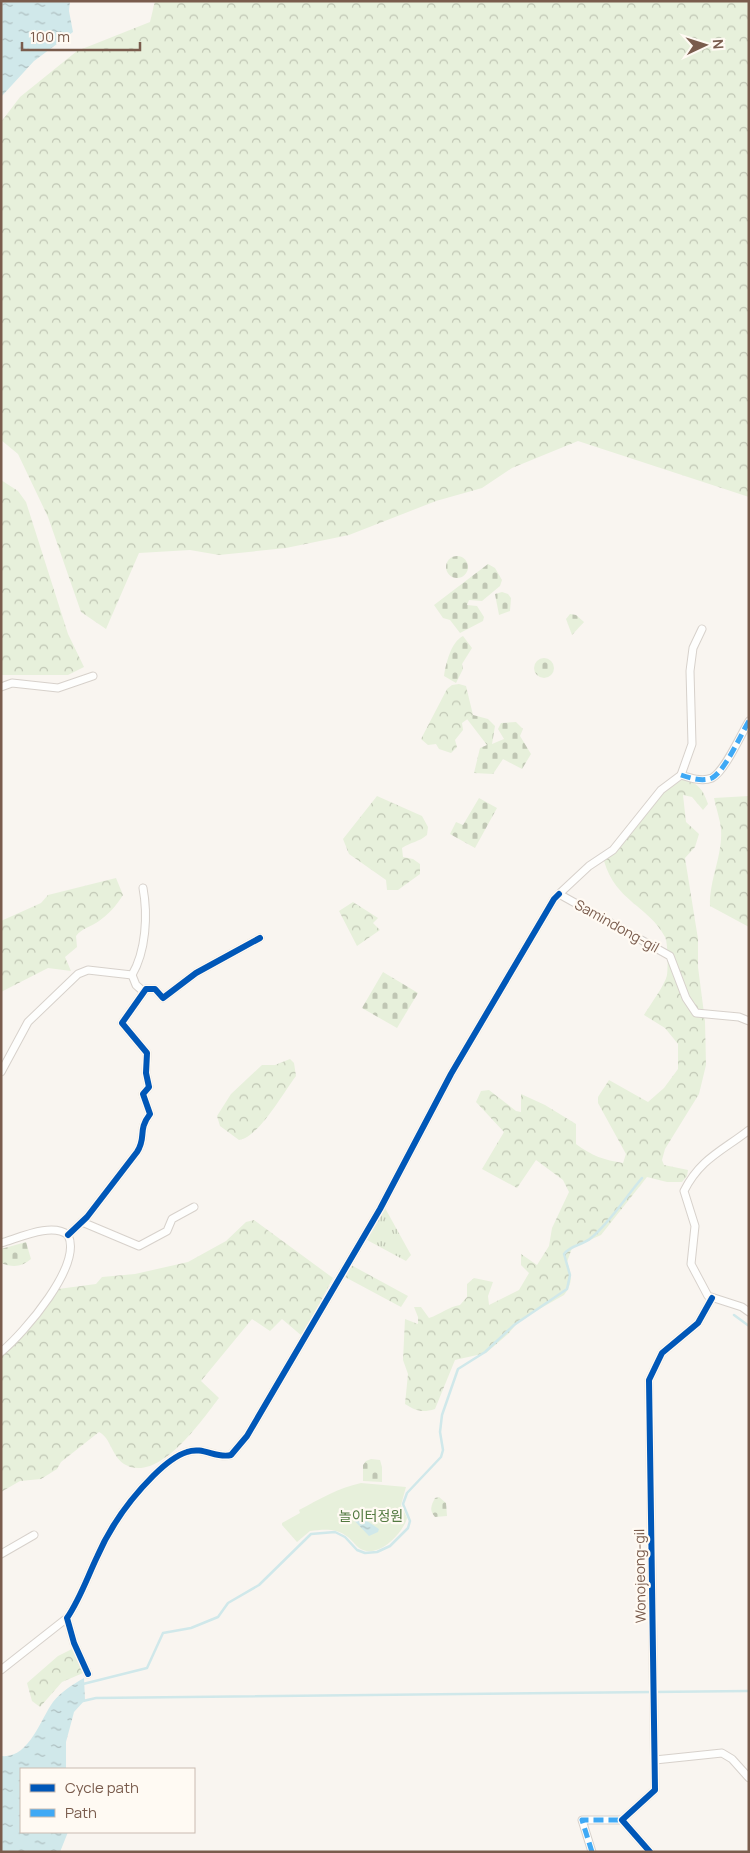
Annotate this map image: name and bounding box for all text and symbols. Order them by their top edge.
scale bar [22,20,140,52]
north arrow [680,20,730,70]
text: 100 m [30,26,70,47]
text: N [709,38,728,50]
street label: Samindong-gil [572,895,663,957]
park label: 놀이터정원 [339,1506,403,1525]
street label: Wonojeong-gil [629,1529,650,1623]
legend [20,1768,195,1833]
text: Cycle path [65,1777,139,1798]
text: Path [65,1802,97,1823]

